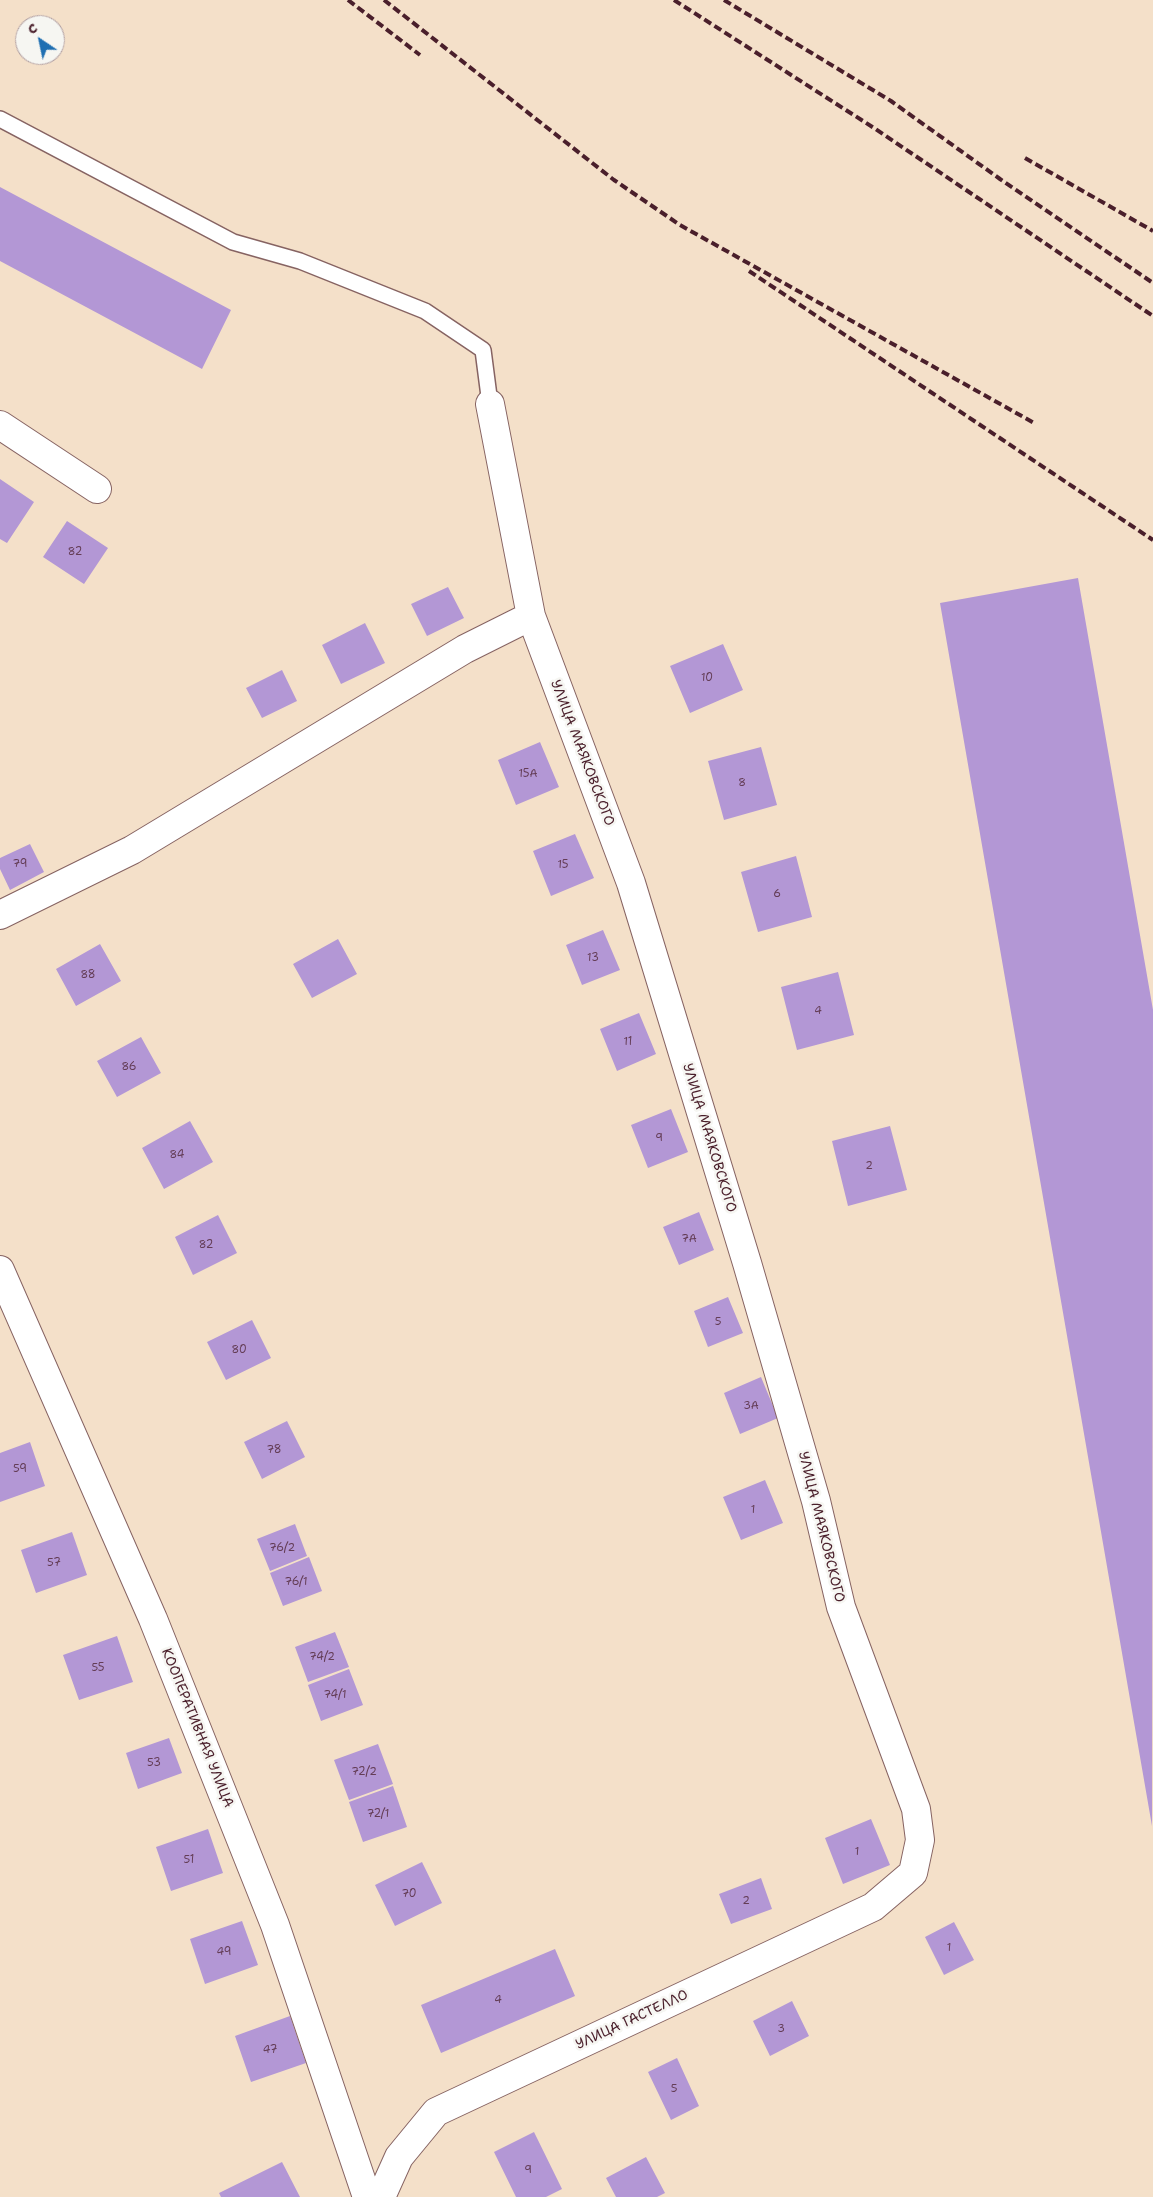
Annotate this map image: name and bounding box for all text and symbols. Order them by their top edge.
north arrow [15,15,65,65]
text: С [24,19,41,38]
house number: 82 [68,545,82,559]
house number: 10 [701,671,713,685]
street label: УЛИЦА МАЯКОВСКОГО [546,678,618,828]
house number: 15А [518,767,538,781]
house number: 8 [738,776,746,790]
house number: 79 [13,857,27,871]
house number: 15 [557,858,569,872]
house number: 6 [773,887,781,901]
house number: 13 [587,951,599,965]
house number: 88 [80,968,96,982]
house number: 4 [814,1004,822,1018]
house number: 11 [624,1035,632,1049]
house number: 86 [121,1060,137,1074]
street label: УЛИЦА МАЯКОВСКОГО [678,1062,740,1214]
house number: 9 [655,1131,663,1145]
house number: 84 [170,1148,184,1162]
house number: 2 [865,1159,873,1173]
house number: 7А [681,1232,697,1246]
house number: 82 [199,1238,213,1252]
house number: 5 [715,1315,721,1329]
house number: 80 [231,1343,247,1357]
house number: 3А [743,1399,759,1413]
house number: 78 [267,1443,281,1457]
street label: УЛИЦА МАЯКОВСКОГО [794,1450,848,1604]
house number: 59 [13,1462,27,1476]
house number: 1 [751,1503,755,1517]
house number: 76/2 [269,1541,295,1555]
house number: 57 [47,1556,61,1570]
house number: 76/1 [284,1575,308,1589]
street label: КООПЕРАТИВНАЯ УЛИЦА [157,1646,237,1810]
house number: 74/2 [309,1650,335,1664]
house number: 55 [91,1661,105,1675]
house number: 74/1 [323,1688,347,1702]
house number: 53 [147,1756,161,1770]
house number: 72/2 [351,1765,377,1779]
house number: 72/1 [367,1807,389,1821]
house number: 1 [855,1845,859,1859]
house number: 51 [184,1853,194,1867]
house number: 70 [401,1887,417,1901]
house number: 2 [742,1894,750,1908]
house number: 1 [947,1941,951,1955]
house number: 49 [217,1945,231,1959]
street label: УЛИЦА ГАСТЕЛЛО [573,1987,691,2053]
house number: 4 [494,1993,502,2007]
house number: 3 [777,2022,785,2036]
house number: 47 [263,2043,277,2057]
house number: 5 [671,2082,677,2096]
house number: 9 [524,2163,532,2177]

